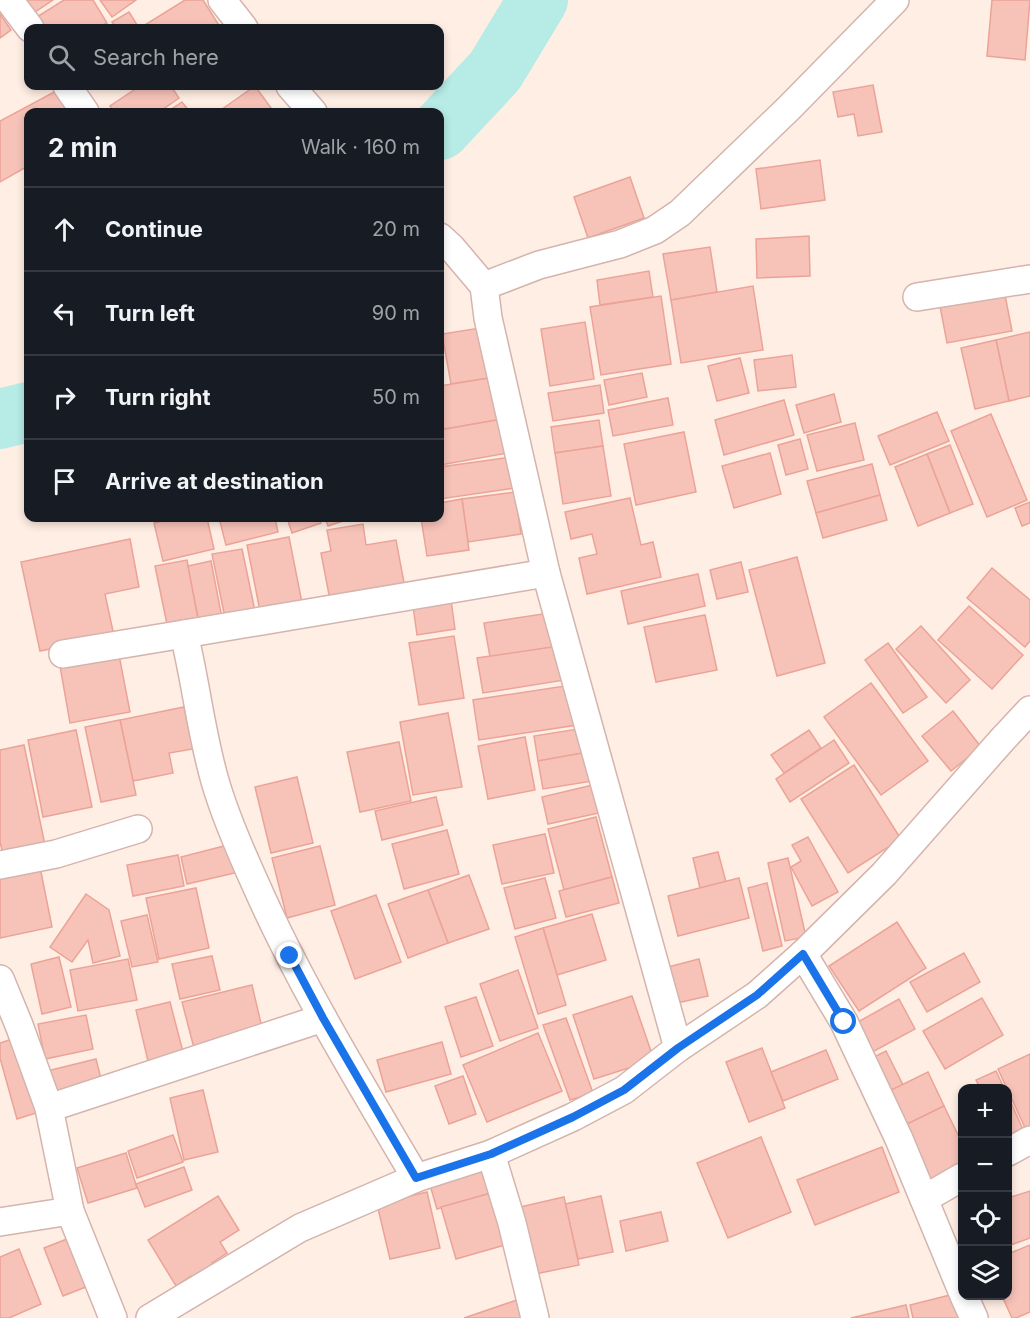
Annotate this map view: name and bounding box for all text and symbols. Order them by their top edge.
search box [24,24,444,90]
icon: search [45,41,78,74]
text: Search here [93,44,219,70]
text: 2 min [48,132,118,163]
text: Walk · 160 m [301,135,420,159]
icon: ahead [48,213,81,246]
text: Continue [105,216,203,242]
text: 20 m [372,217,420,241]
icon: left [48,297,81,330]
text: Turn left [105,300,195,326]
text: 90 m [372,301,420,325]
icon: right [48,381,81,414]
text: Turn right [105,384,211,410]
text: 50 m [372,385,420,409]
icon: arrive [48,465,81,498]
text: Arrive at destination [105,468,324,494]
route end [276,942,302,968]
route start [830,1008,856,1034]
map controls [958,1084,1012,1300]
button: + [958,1084,1012,1138]
button: − [958,1138,1012,1192]
button: locate [958,1192,1012,1246]
button: layers [958,1246,1012,1300]

